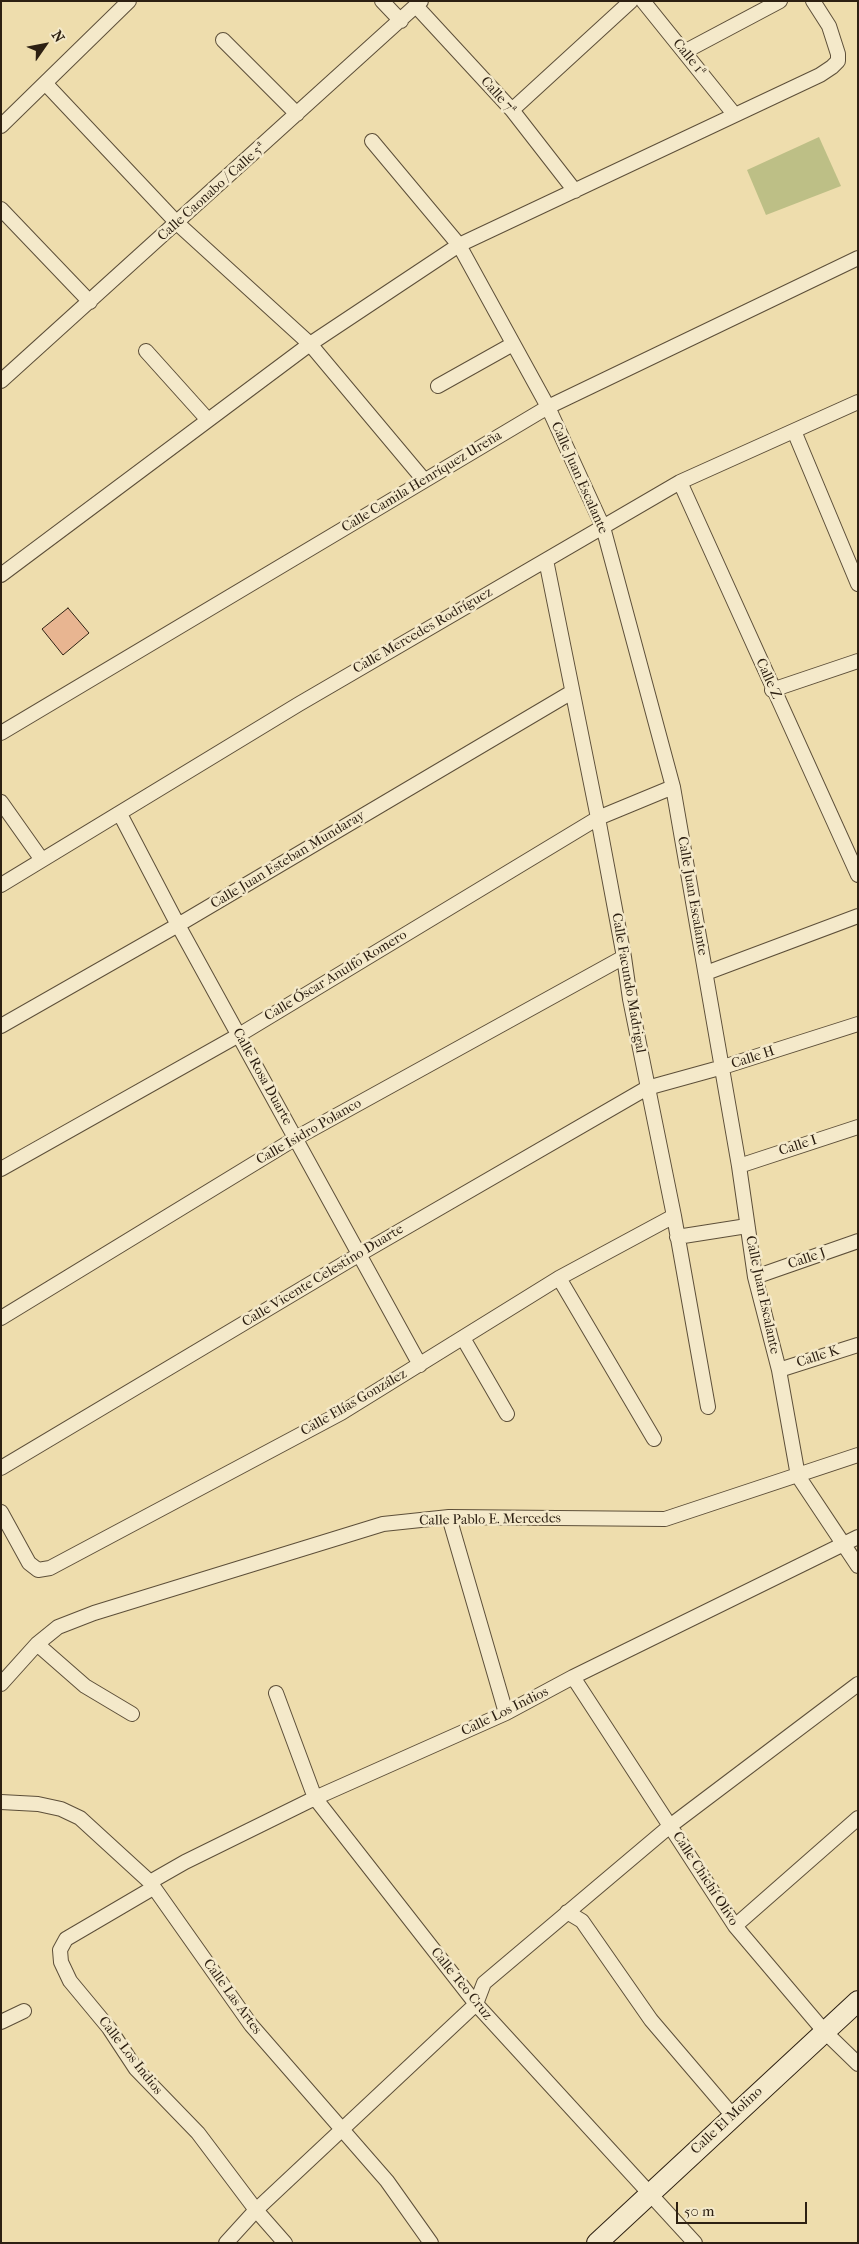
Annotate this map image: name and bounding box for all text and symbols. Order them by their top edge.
north arrow [20,20,70,70]
text: N [48,27,68,46]
street label: Calle 1ª [669,36,709,80]
street label: Calle 7ª [477,74,519,118]
street label: Calle Caonabo / Calle 5ª [155,139,269,245]
street label: Calle Juan Escalante [547,419,611,537]
street label: Calle Camila Henríquez Ureña [339,427,505,537]
street label: Calle Mercedes Rodríguez [350,584,496,678]
street label: Calle Z [752,656,784,702]
street label: Calle Juan Esteban Mundaray [208,807,368,913]
street label: Calle Juan Escalante [673,835,711,957]
street label: Calle Facundo Madrigal [607,912,649,1054]
street label: Calle Óscar Anulfo Romero [262,927,410,1025]
street label: Calle Rosa Duarte [228,1026,296,1128]
street label: Calle H [729,1043,777,1073]
street label: Calle Isidro Polanco [253,1095,365,1169]
street label: Calle I [777,1132,819,1160]
street label: Calle Vicente Celestino Duarte [239,1221,407,1331]
street label: Calle Juan Escalante [741,1234,783,1356]
street label: Calle J [786,1245,828,1273]
street label: Calle K [795,1342,841,1372]
street label: Calle Elías González [298,1366,410,1440]
street label: Calle Pablo E. Mercedes [419,1510,561,1530]
street label: Calle Los Indios [459,1684,551,1740]
street label: Calle Chichí Olivo [668,1829,742,1929]
street label: Calle Teo Cruz [427,1944,495,2024]
street label: Calle Las Artes [199,1956,265,2038]
street label: Calle Los Indios [94,2014,166,2098]
street label: Calle El Molino [688,2084,766,2158]
scale bar [679,2192,810,2224]
text: 50 m [684,2202,714,2220]

